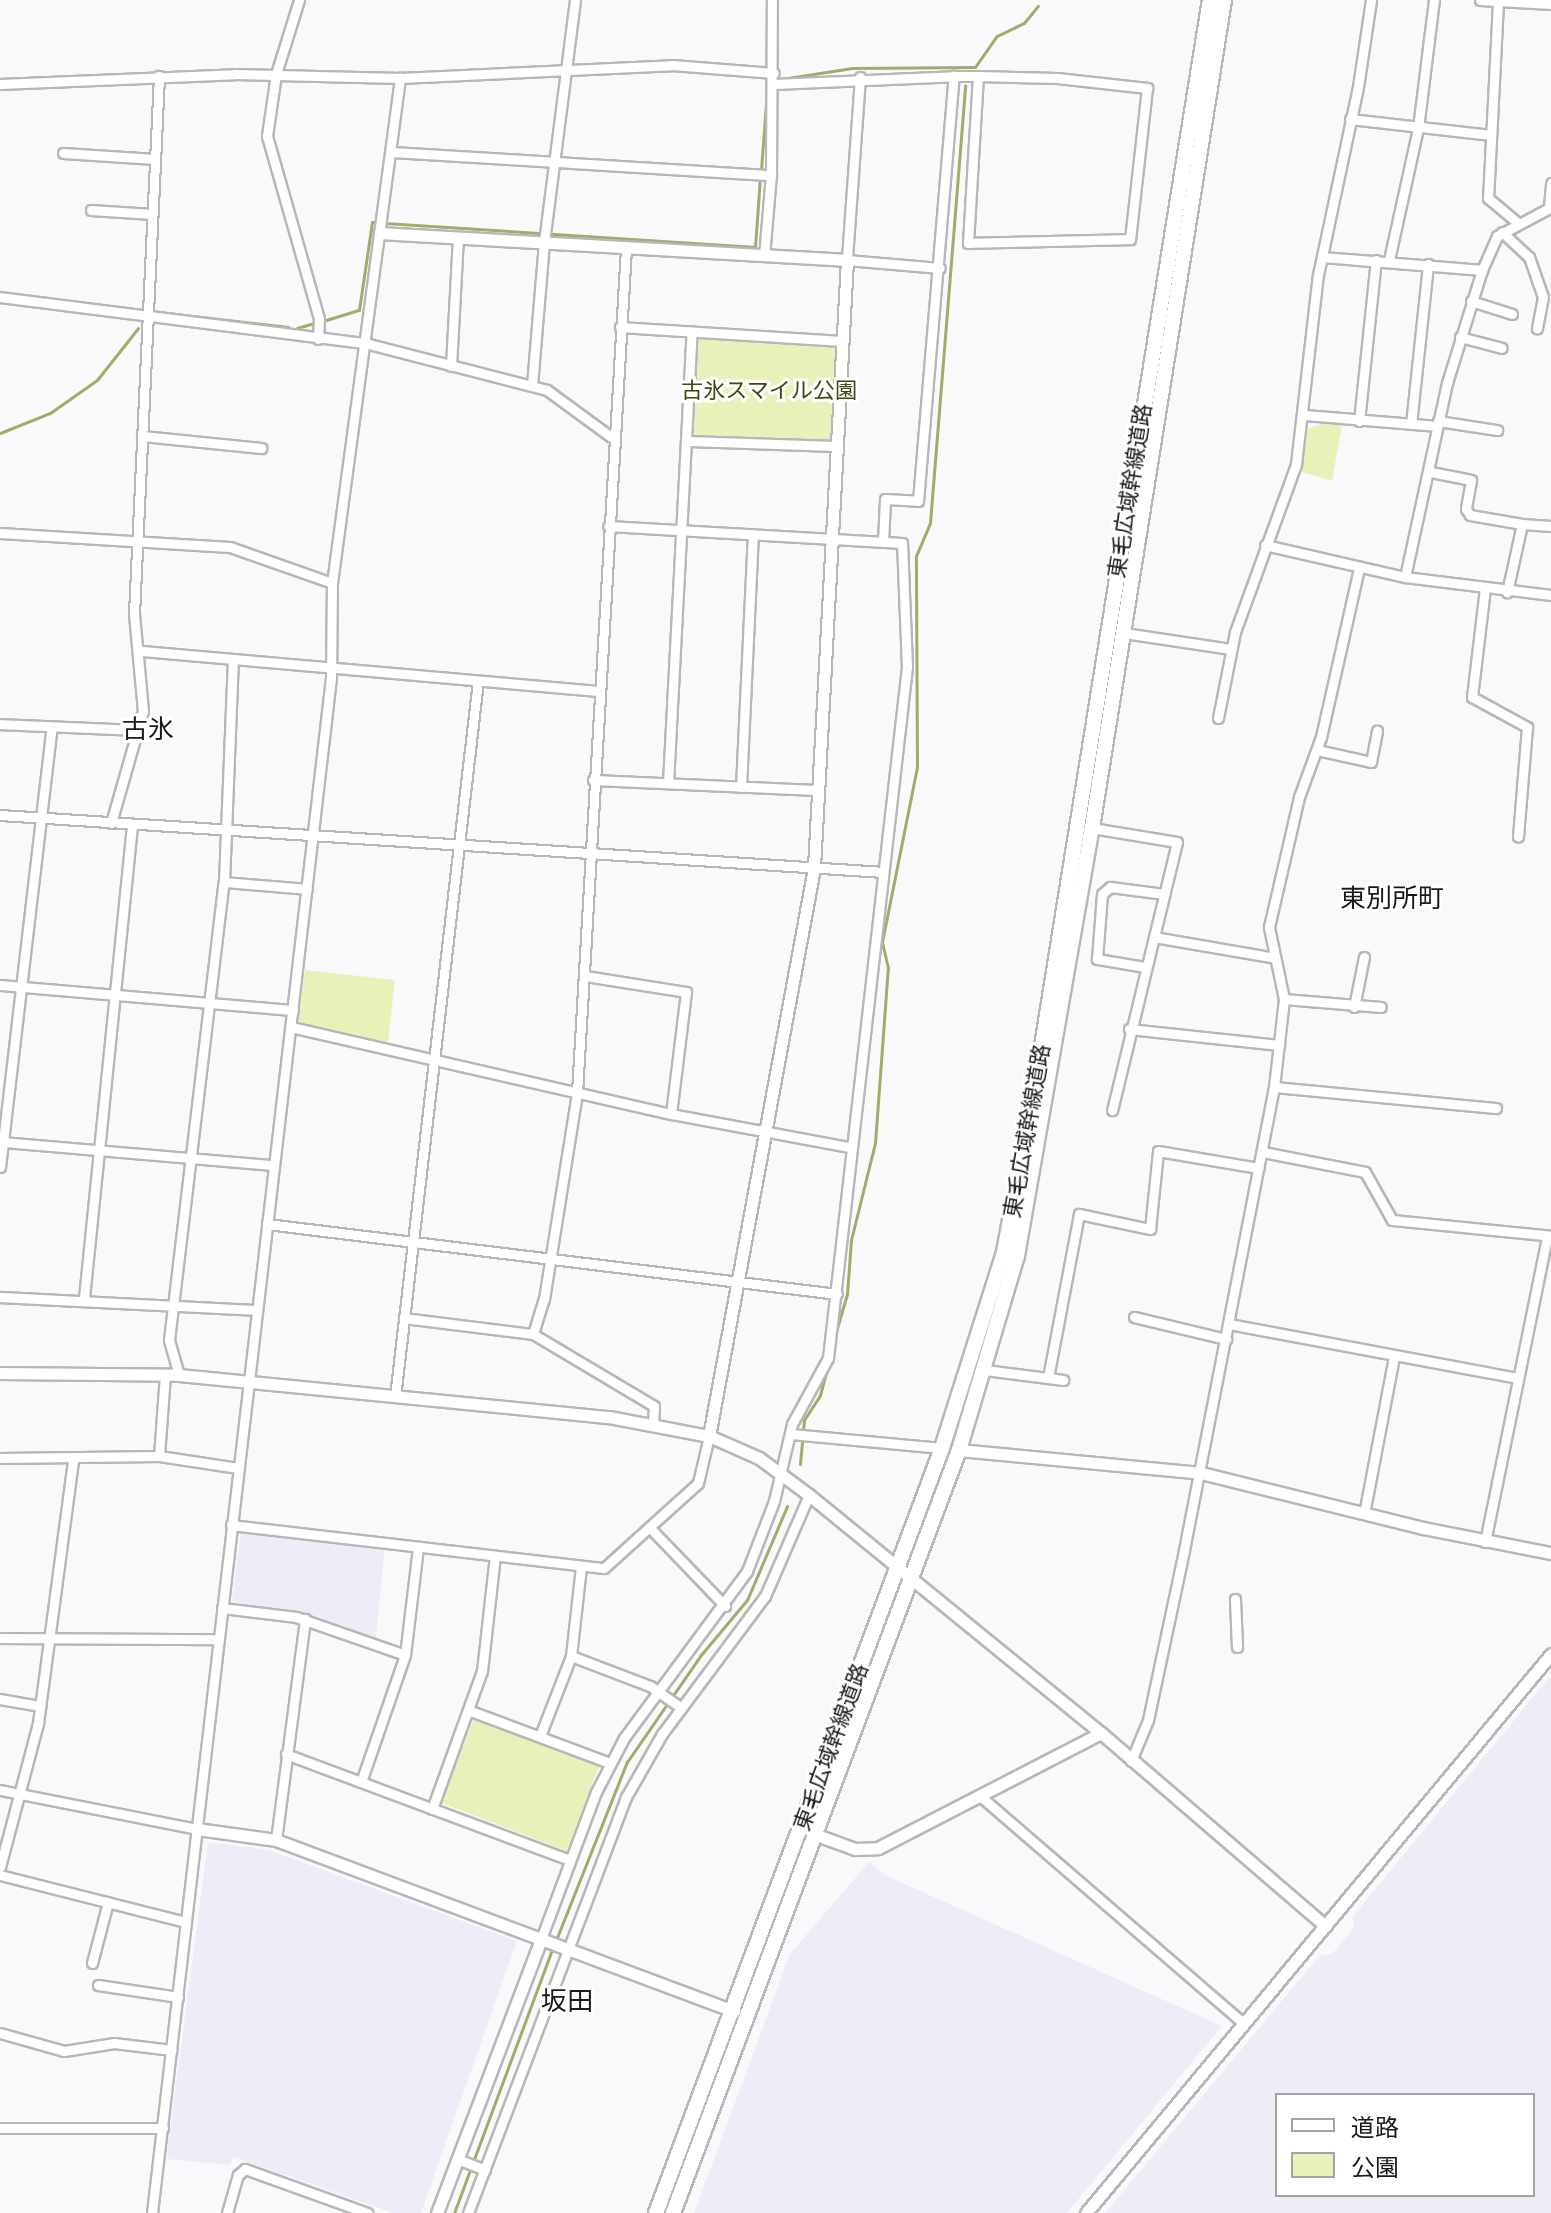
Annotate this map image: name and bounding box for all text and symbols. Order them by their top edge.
park label: 古氷スマイル公園 [681,378,857,404]
street label: 東毛広域幹線道路 [1103,402,1157,580]
district label: 古氷 [122,713,174,745]
district label: 東別所町 [1340,882,1444,914]
street label: 東毛広域幹線道路 [999,1042,1055,1220]
street label: 東毛広域幹線道路 [788,1660,874,1834]
district label: 坂田 [541,1985,593,2017]
legend [1275,2093,1535,2197]
text: 道路 [1351,2112,1399,2143]
text: 公園 [1351,2152,1399,2183]

